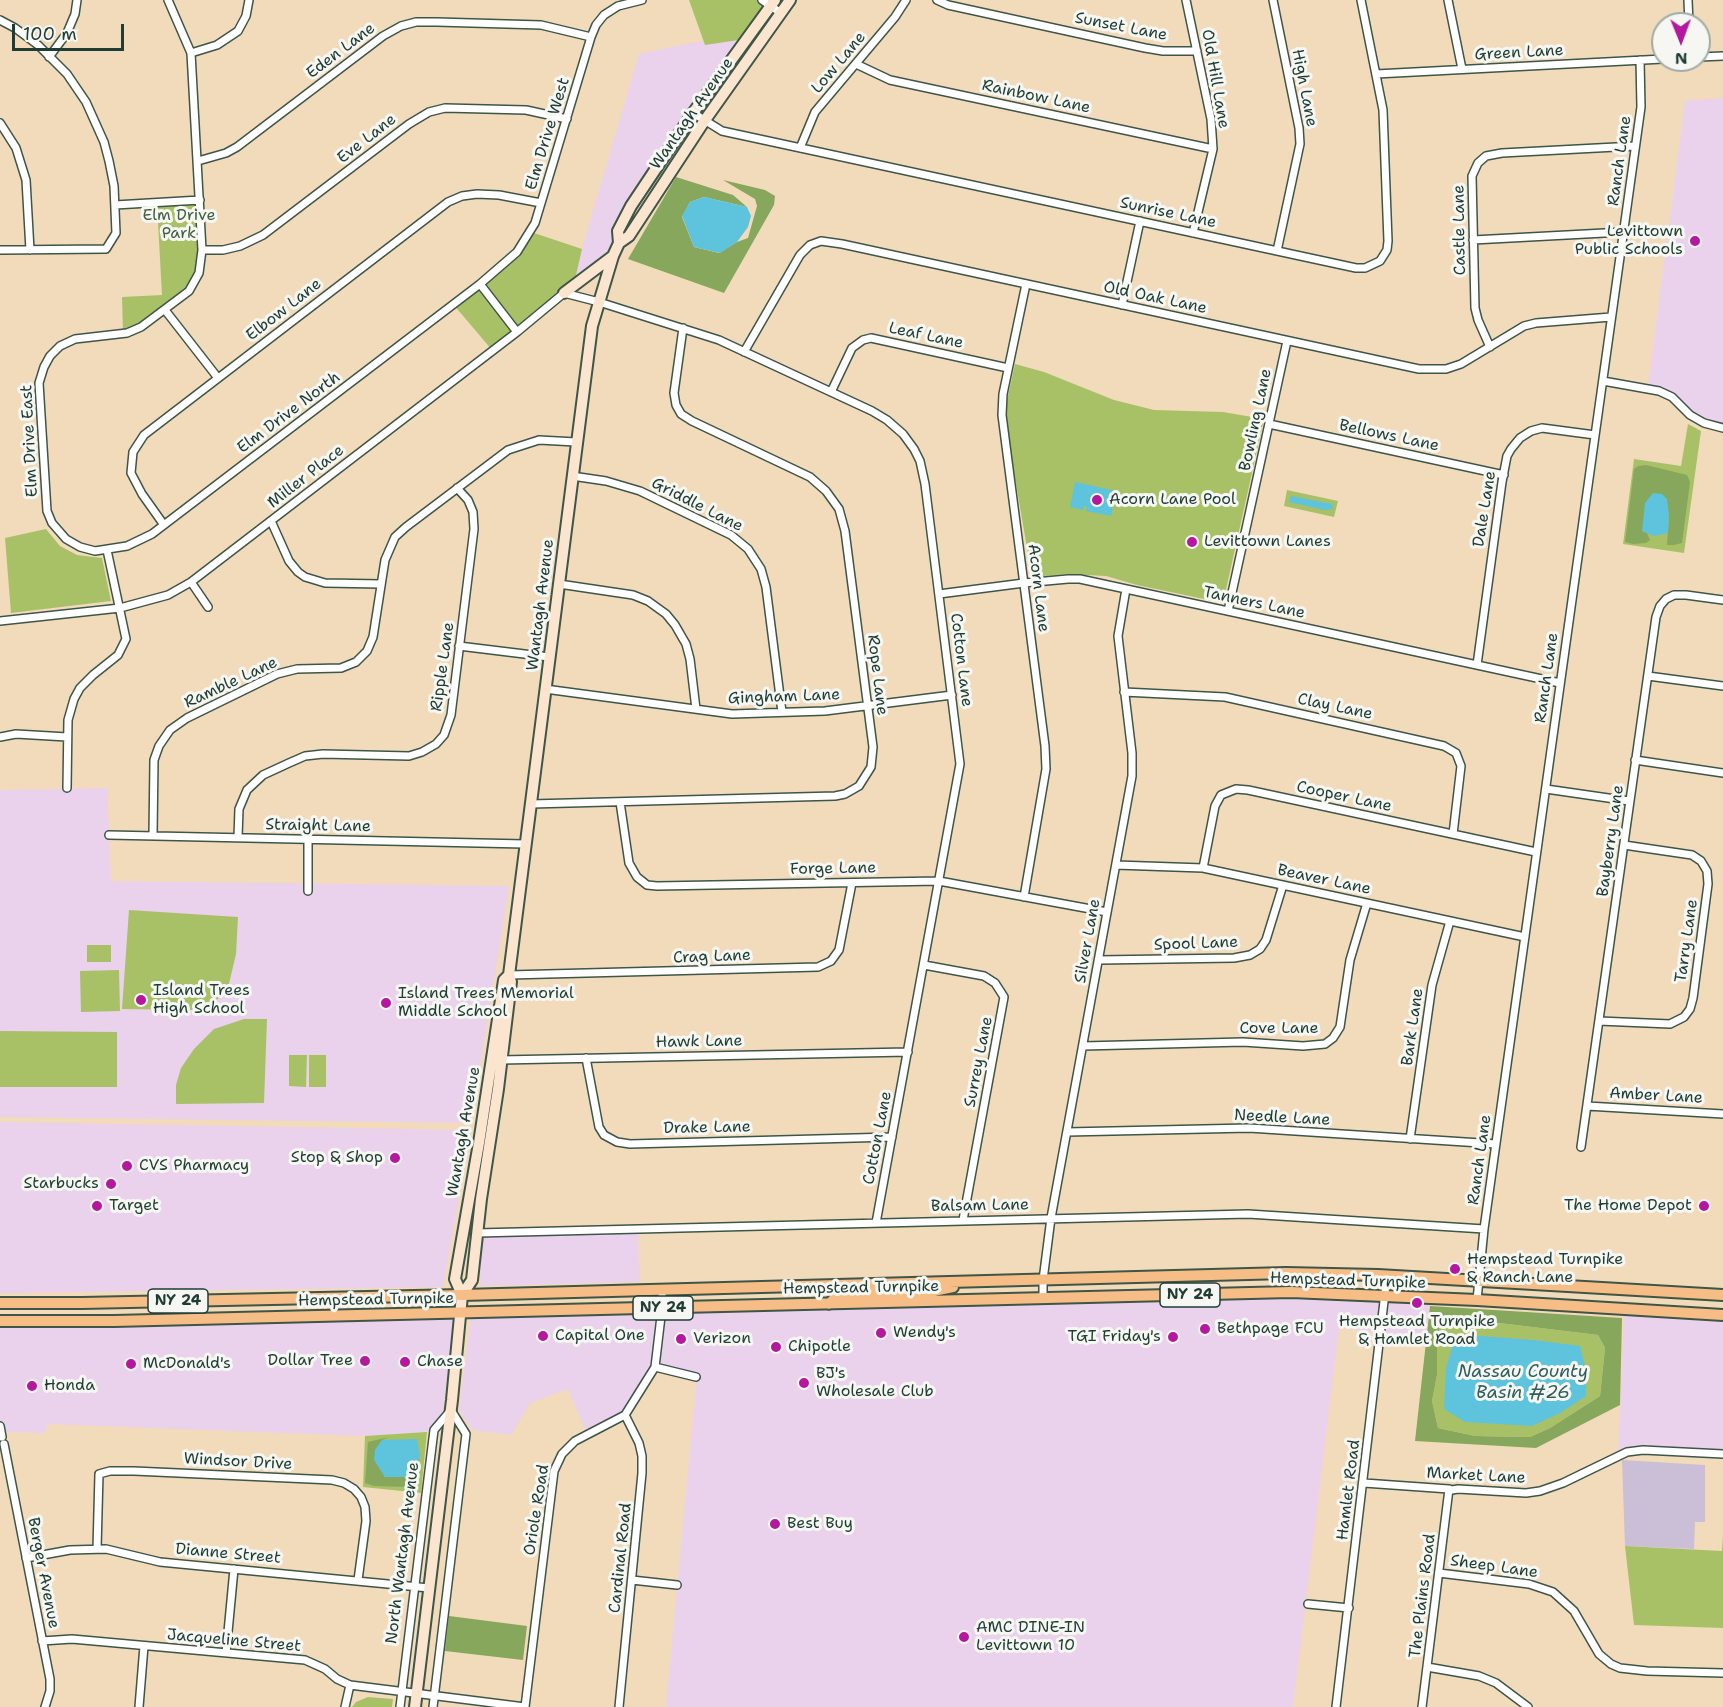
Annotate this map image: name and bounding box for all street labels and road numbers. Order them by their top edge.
street label: Sunset Lane [1073,9,1169,45]
street label: Eden Lane [303,19,379,83]
street label: Low Lane [808,28,870,98]
street label: Old Hill Lane [1197,28,1233,130]
street label: Green Lane [1474,41,1564,65]
street label: High Lane [1287,48,1321,128]
street label: Wantagh Avenue [646,54,738,174]
street label: Elm Drive West [522,75,574,193]
street label: Rainbow Lane [980,76,1092,118]
street label: Eve Lane [334,110,400,168]
street label: Ranch Lane [1604,115,1636,207]
street label: Castle Lane [1450,185,1470,275]
street label: Sunrise Lane [1118,193,1218,233]
street label: Elbow Lane [243,275,325,345]
street label: Old Oak Lane [1102,278,1208,318]
street label: Leaf Lane [887,319,965,353]
street label: Bowling Lane [1236,367,1276,473]
street label: Elm Drive North [234,368,344,458]
street label: Elm Drive East [17,384,43,498]
street label: Bellows Lane [1337,416,1441,456]
street label: Miller Place [264,441,348,513]
street label: Dale Lane [1470,470,1500,548]
street label: Griddle Lane [648,474,746,536]
street label: Wantagh Avenue [523,538,559,672]
street label: Acorn Lane [1023,543,1053,633]
street label: Tanners Lane [1201,583,1307,623]
street label: Cotton Lane [946,612,976,708]
street label: Ripple Lane [427,621,459,713]
street label: Ranch Lane [1531,632,1563,724]
street label: Rope Lane [863,634,891,716]
street label: Ramble Lane [181,653,281,713]
street label: Gingham Lane [728,685,840,709]
street label: Clay Lane [1296,690,1374,724]
street label: Cooper Lane [1295,778,1393,816]
street label: Bayberry Lane [1594,784,1628,898]
street label: Straight Lane [265,815,371,837]
street label: Forge Lane [790,859,876,879]
street label: Beaver Lane [1276,861,1372,899]
street label: Silver Lane [1071,897,1105,985]
street label: Tarry Lane [1672,898,1702,984]
street label: Spool Lane [1153,933,1239,955]
street label: Crag Lane [673,946,751,968]
street label: Bark Lane [1398,987,1428,1067]
street label: Surrey Lane [961,1015,997,1109]
street label: Cove Lane [1239,1019,1319,1039]
street label: Hawk Lane [655,1032,743,1052]
street label: Wantagh Avenue [443,1065,485,1199]
street label: Amber Lane [1609,1084,1703,1108]
street label: Cotton Lane [860,1090,896,1186]
street label: Needle Lane [1233,1106,1331,1130]
street label: Ranch Lane [1464,1114,1496,1206]
street label: Drake Lane [663,1118,751,1138]
street label: Balsam Lane [931,1196,1029,1216]
street label: Hempstead Turnpike [1270,1269,1426,1293]
street label: Hempstead Turnpike [783,1277,939,1299]
road number: NY 24 [1160,1283,1220,1307]
road number: NY 24 [148,1289,208,1313]
street label: Hempstead Turnpike [298,1289,454,1311]
road number: NY 24 [633,1296,693,1320]
street label: Hamlet Road [1333,1438,1365,1542]
street label: Windsor Drive [183,1450,293,1474]
street label: North Wantagh Avenue [382,1461,424,1645]
street label: Oriole Road [520,1463,554,1557]
street label: Market Lane [1426,1464,1526,1488]
street label: Cardinal Road [606,1502,636,1614]
street label: Berger Avenue [23,1516,63,1630]
street label: The Plains Road [1406,1533,1440,1659]
street label: Dianne Street [174,1540,282,1568]
street label: Sheep Lane [1449,1551,1539,1583]
street label: Jacqueline Street [166,1626,302,1656]

